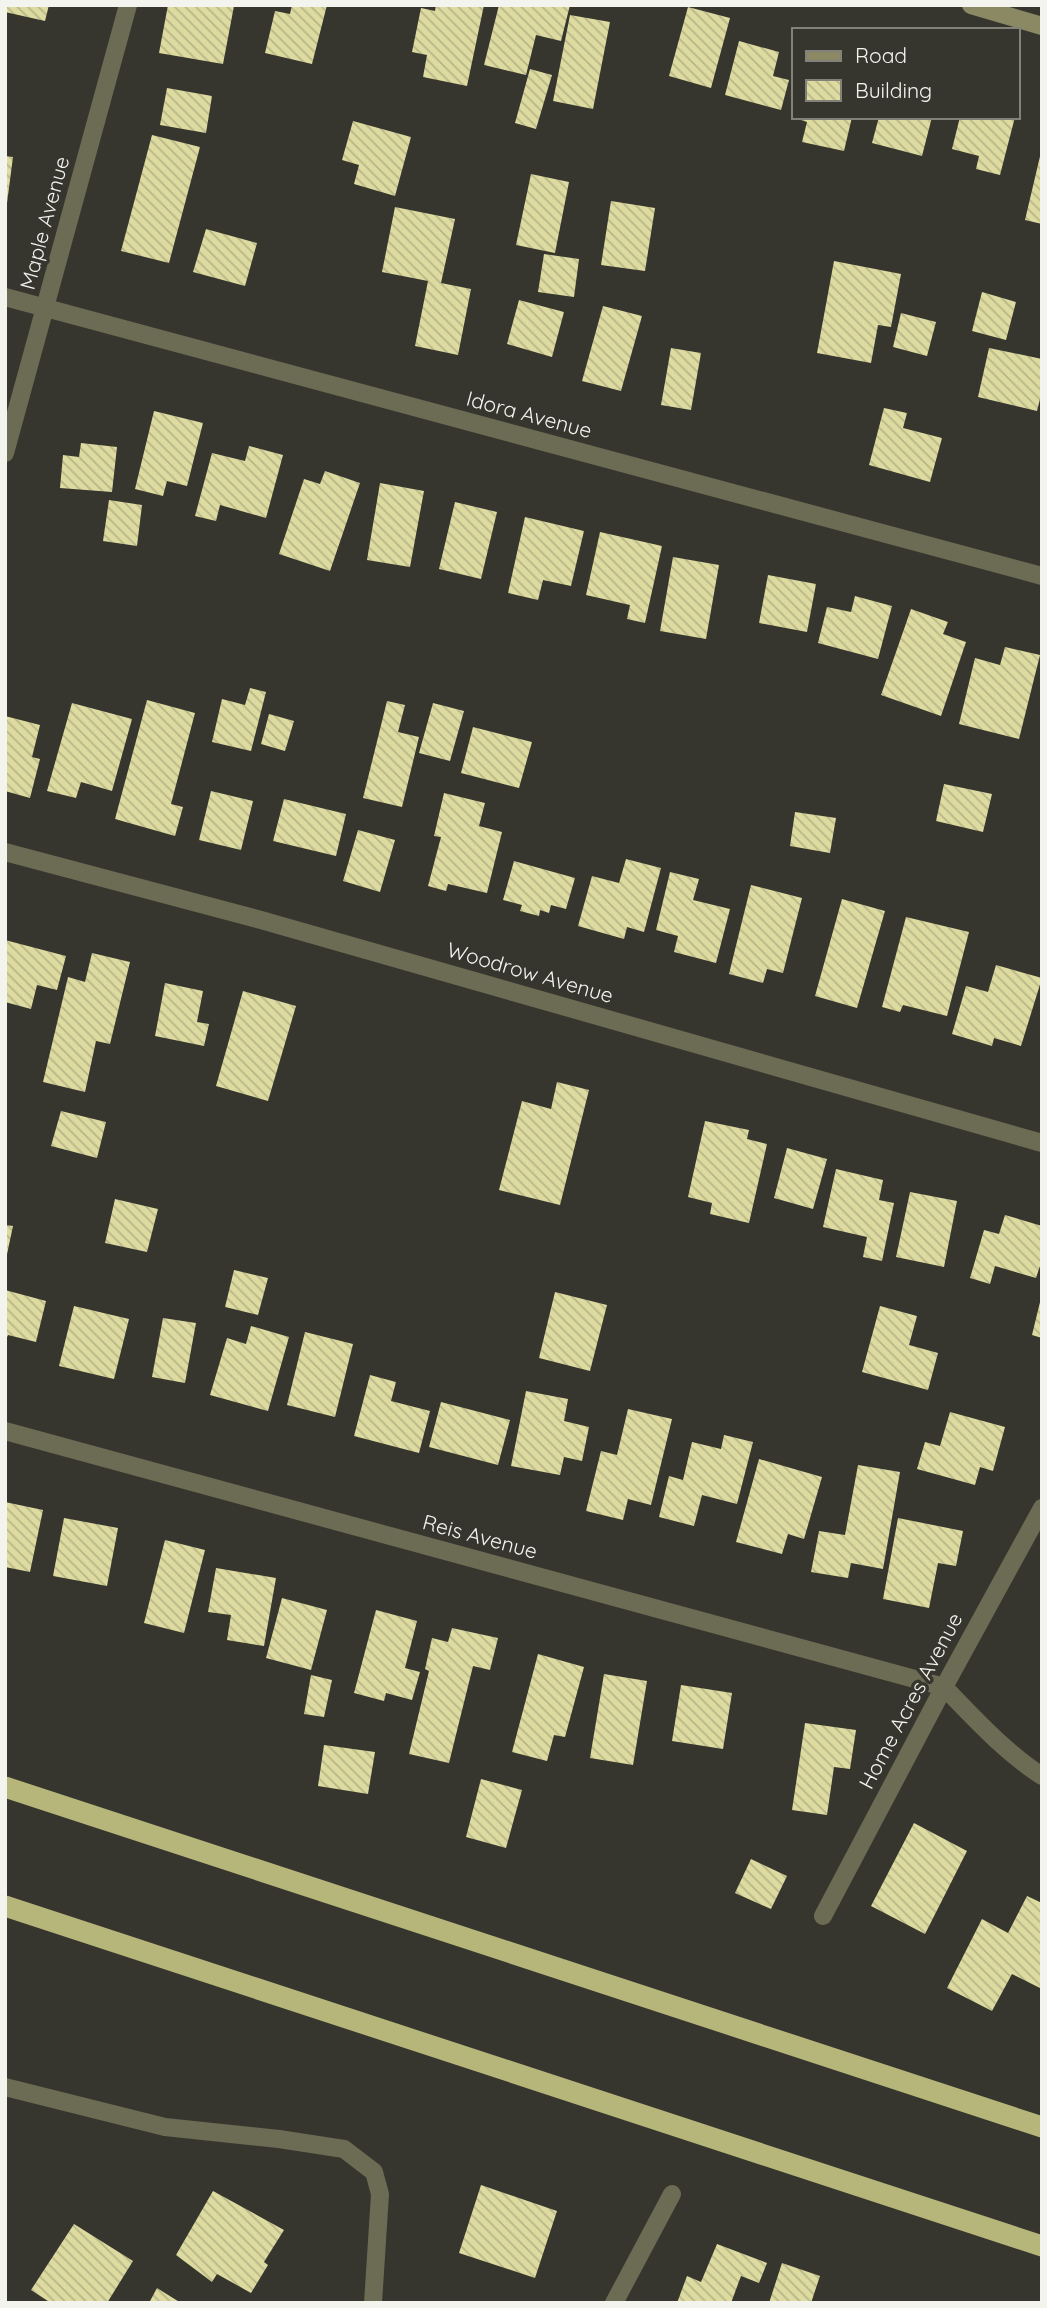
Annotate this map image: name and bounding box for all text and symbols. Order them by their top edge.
legend [792,28,1019,119]
text: Road [855,42,907,68]
text: Building [855,77,932,103]
street label: Maple Avenue [14,153,74,292]
street label: Idora Avenue [464,385,595,443]
street label: Woodrow Avenue [444,936,616,1008]
street label: Reis Avenue [420,1508,540,1564]
street label: Home Acres Avenue [853,1608,968,1793]

